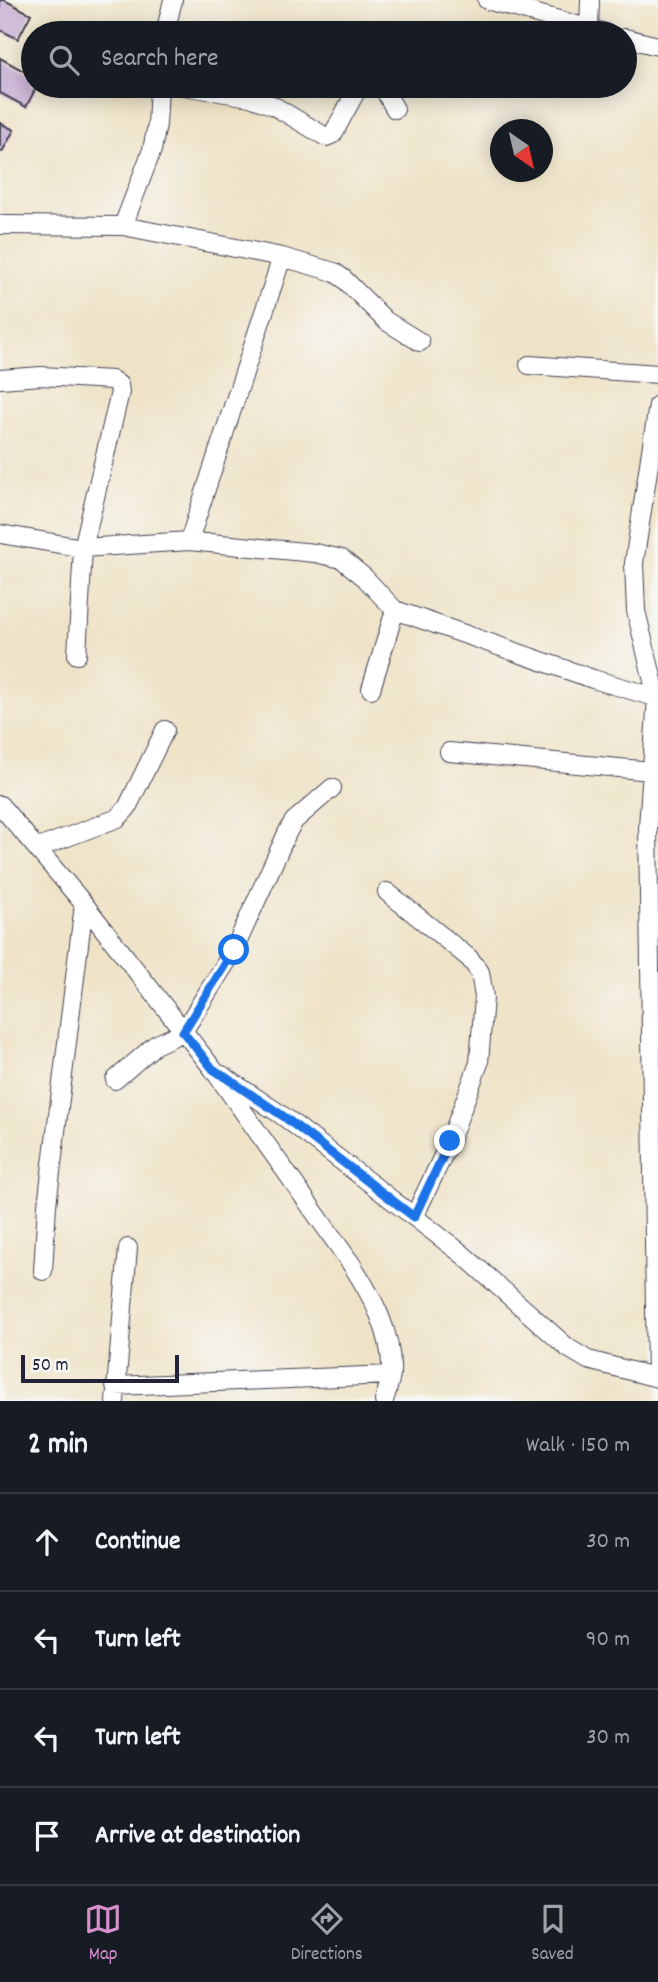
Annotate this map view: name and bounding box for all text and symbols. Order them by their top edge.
search box [21,21,637,98]
icon: search [45,41,83,79]
text: Search here [101,41,219,78]
north arrow [490,119,553,182]
route start [218,934,249,965]
route end [434,1125,465,1156]
scale bar [21,1352,178,1384]
text: 50 m [32,1353,69,1380]
text: 2 min [28,1425,88,1468]
text: Walk · 150 m [526,1430,630,1463]
icon: ahead [28,1523,66,1561]
text: Continue [95,1524,180,1561]
text: 30 m [586,1526,630,1559]
icon: left [28,1621,66,1659]
text: Turn left [95,1622,181,1659]
text: 90 m [586,1624,630,1657]
icon: left [28,1719,66,1757]
text: Turn left [95,1720,181,1757]
text: 30 m [586,1722,630,1755]
icon: arrive [28,1817,66,1855]
text: Arrive at destination [95,1818,300,1855]
tab: Map [84,1900,122,1969]
tab: Directions [291,1900,363,1969]
tab: Saved [531,1900,574,1969]

